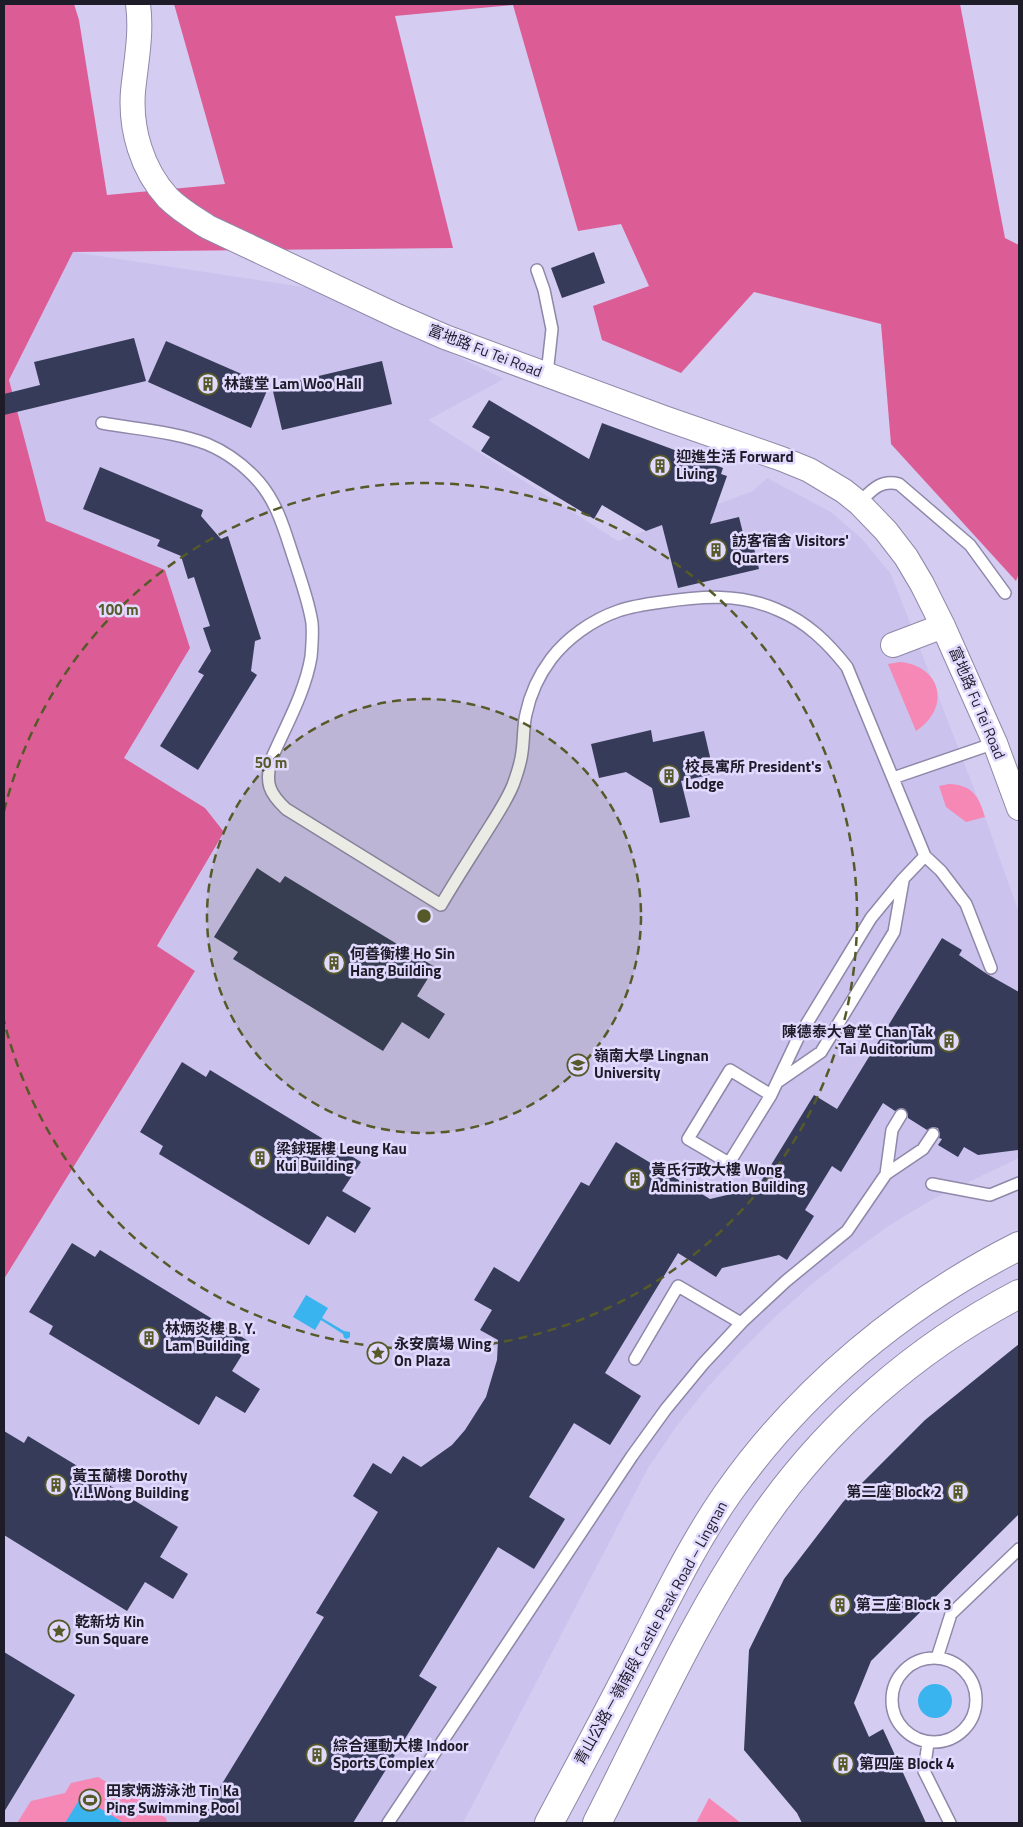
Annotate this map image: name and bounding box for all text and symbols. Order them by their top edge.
street label: 富地路 Fu Tei Road [425,318,545,383]
building icon: 林護堂 Lam Woo Hall [196,372,220,396]
place label: 林護堂 Lam Woo Hall [224,372,362,395]
place label: 迎進生活 Forward Living [676,445,794,485]
building icon: 迎進生活 Forward Living [648,454,672,478]
place label: 訪客宿舍 Visitors' Quarters [732,529,849,569]
building icon: 訪客宿舍 Visitors' Quarters [704,538,728,562]
text: 100 m [97,598,139,621]
street label: 富地路 Fu Tei Road [943,643,1012,763]
text: 50 m [255,751,287,774]
place label: 校長寓所 President's Lodge [685,755,822,795]
building icon: 校長寓所 President's Lodge [657,764,681,788]
centre of rings [415,907,433,925]
place label: 何善衡樓 Ho Sin Hang Building [350,942,455,982]
building icon: 何善衡樓 Ho Sin Hang Building [322,951,346,975]
place label: 陳德泰大會堂 Chan Tak Tai Auditorium [782,1020,933,1060]
building icon: 陳德泰大會堂 Chan Tak Tai Auditorium [937,1029,961,1053]
place label: 嶺南大學 Lingnan University [594,1044,709,1084]
school or university icon: 嶺南大學 Lingnan University [566,1053,590,1077]
place label: 梁銶琚樓 Leung Kau Kui Building [276,1137,407,1177]
building icon: 梁銶琚樓 Leung Kau Kui Building [248,1146,272,1170]
place label: 黃氏行政大樓 Wong Administration Building [651,1158,805,1198]
building icon: 黃氏行政大樓 Wong Administration Building [623,1167,647,1191]
place label: 林炳炎樓 B. Y. Lam Building [165,1317,256,1357]
building icon: 林炳炎樓 B. Y. Lam Building [137,1326,161,1350]
place label: 永安廣場 Wing On Plaza [394,1332,491,1372]
place icon: 永安廣場 Wing On Plaza [366,1341,390,1365]
place label: 黃玉蘭樓 Dorothy Y.L.Wong Building [72,1464,189,1504]
building icon: 黃玉蘭樓 Dorothy Y.L.Wong Building [44,1473,68,1497]
place label: 第二座 Block 2 [846,1480,942,1503]
building icon: 第二座 Block 2 [946,1480,970,1504]
street label: 青山公路－嶺南段 Castle Peak Road – Lingnan [568,1497,733,1769]
building icon: 第三座 Block 3 [828,1593,852,1617]
place label: 第三座 Block 3 [856,1593,952,1616]
place label: 乾新坊 Kin Sun Square [75,1610,149,1650]
place icon: 乾新坊 Kin Sun Square [47,1619,71,1643]
place label: 綜合運動大樓 Indoor Sports Complex [333,1734,469,1774]
building icon: 綜合運動大樓 Indoor Sports Complex [305,1743,329,1767]
building icon: 第四座 Block 4 [831,1752,855,1776]
place label: 第四座 Block 4 [859,1752,955,1775]
place label: 田家炳游泳池 Tin Ka Ping Swimming Pool [106,1779,239,1819]
sports icon: 田家炳游泳池 Tin Ka Ping Swimming Pool [78,1788,102,1812]

